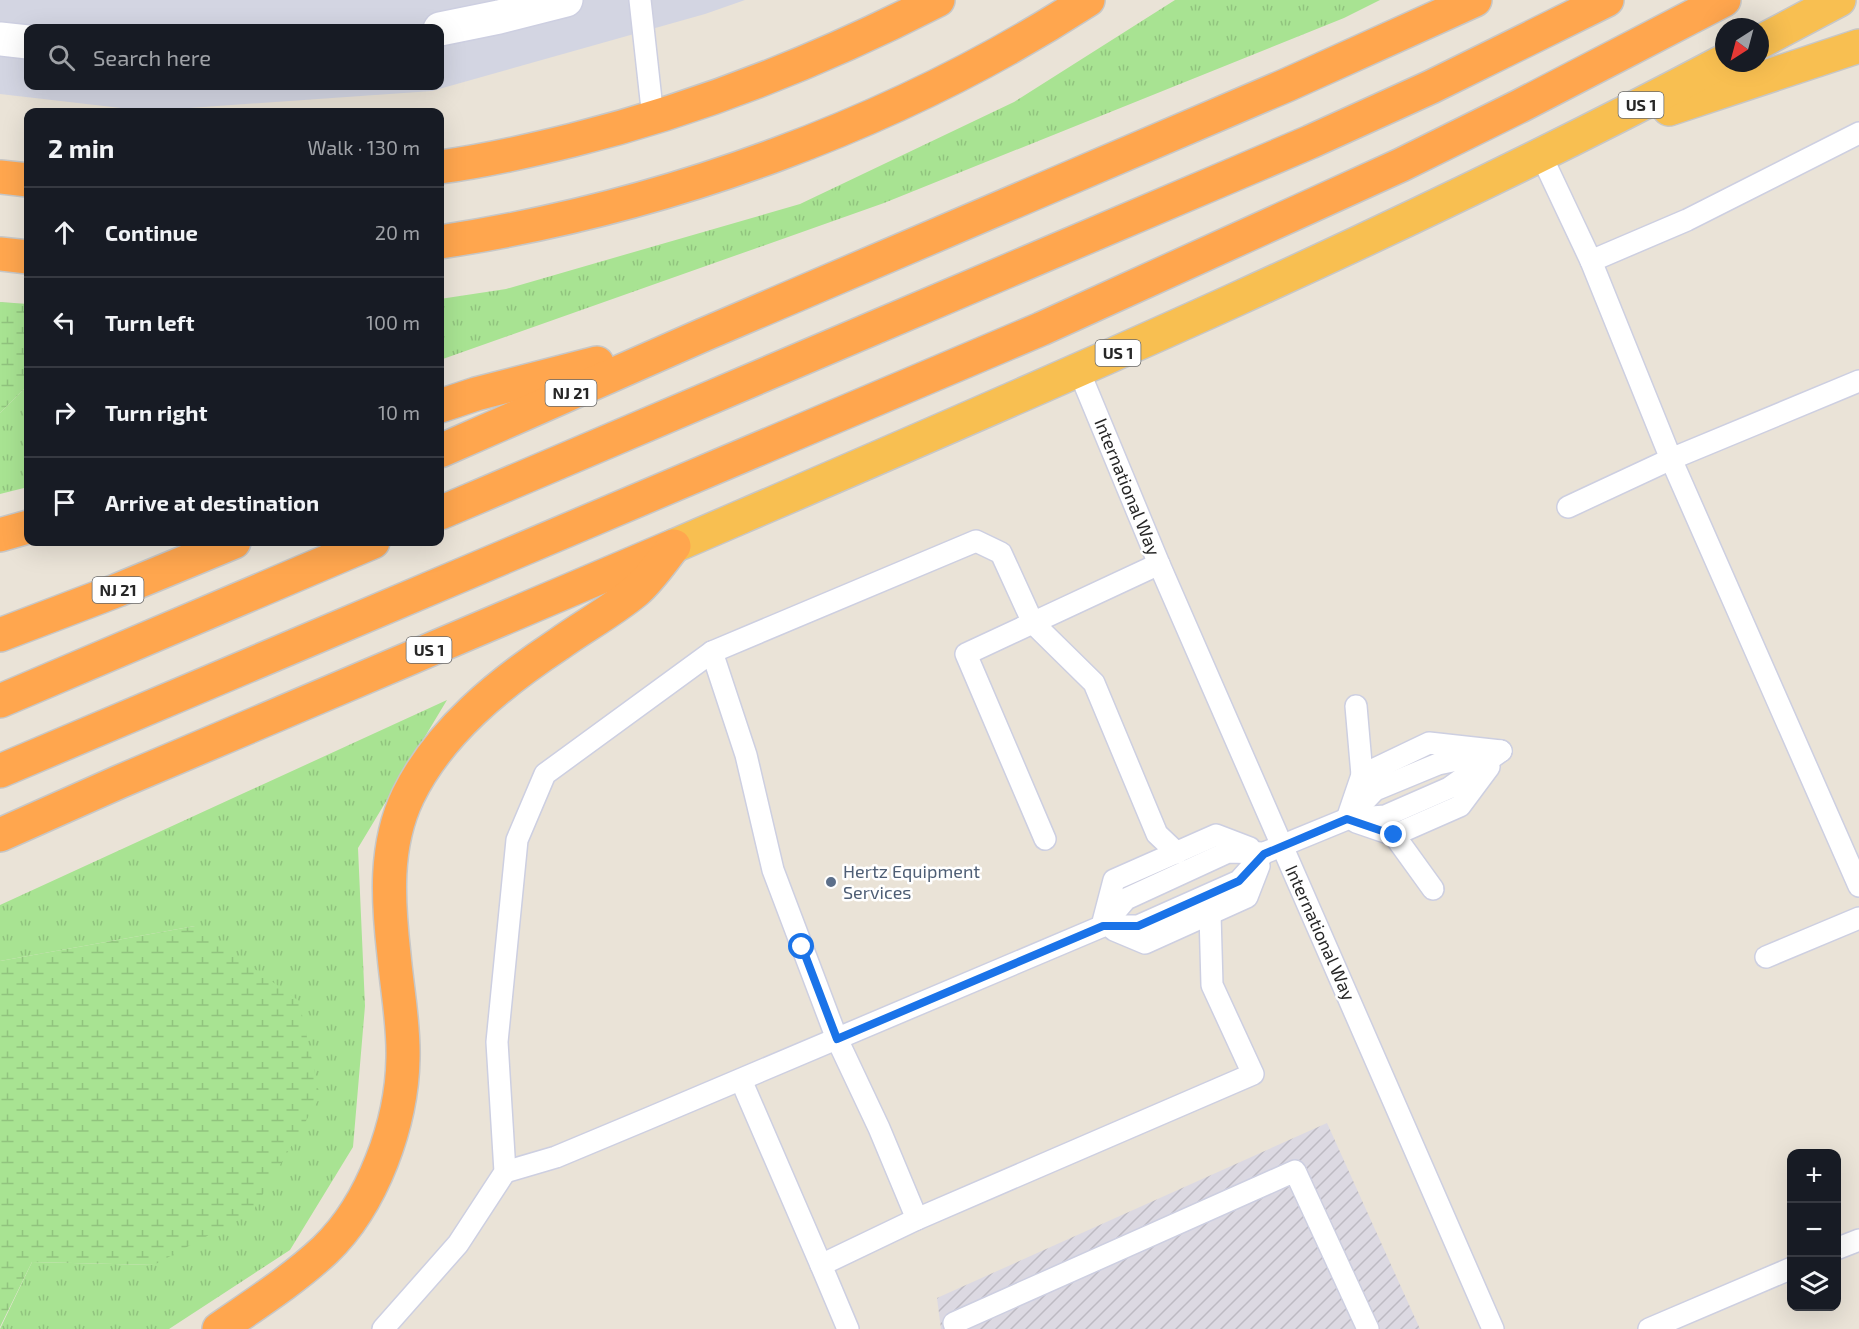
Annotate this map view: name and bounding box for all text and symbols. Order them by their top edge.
north arrow [1715,18,1769,72]
search box [24,24,444,90]
icon: search [45,41,78,74]
text: Search here [93,44,211,70]
road number: US 1 [1618,92,1664,118]
text: 2 min [48,132,114,163]
text: Walk · 130 m [308,135,420,159]
icon: ahead [48,216,81,249]
text: Continue [105,219,198,245]
text: 20 m [375,220,420,244]
icon: left [48,306,81,339]
text: Turn left [105,309,194,335]
text: 100 m [366,310,420,334]
road number: US 1 [1096,340,1140,366]
road number: NJ 21 [546,380,596,406]
icon: right [48,396,81,429]
text: Turn right [105,399,207,425]
text: 10 m [378,400,420,424]
street label: International Way [1090,415,1166,559]
icon: arrive [48,486,81,519]
text: Arrive at destination [105,489,319,515]
road number: NJ 21 [92,577,144,603]
road number: US 1 [406,637,452,663]
route end [1380,821,1406,847]
place label: Hertz Equipment Services [843,860,980,903]
street label: International Way [1281,861,1361,1004]
marker: Hertz Equipment Services [824,875,838,889]
route start [788,933,814,959]
map controls [1787,1149,1841,1311]
button: + [1787,1149,1841,1203]
button: − [1787,1203,1841,1257]
button: layers [1787,1257,1841,1311]

